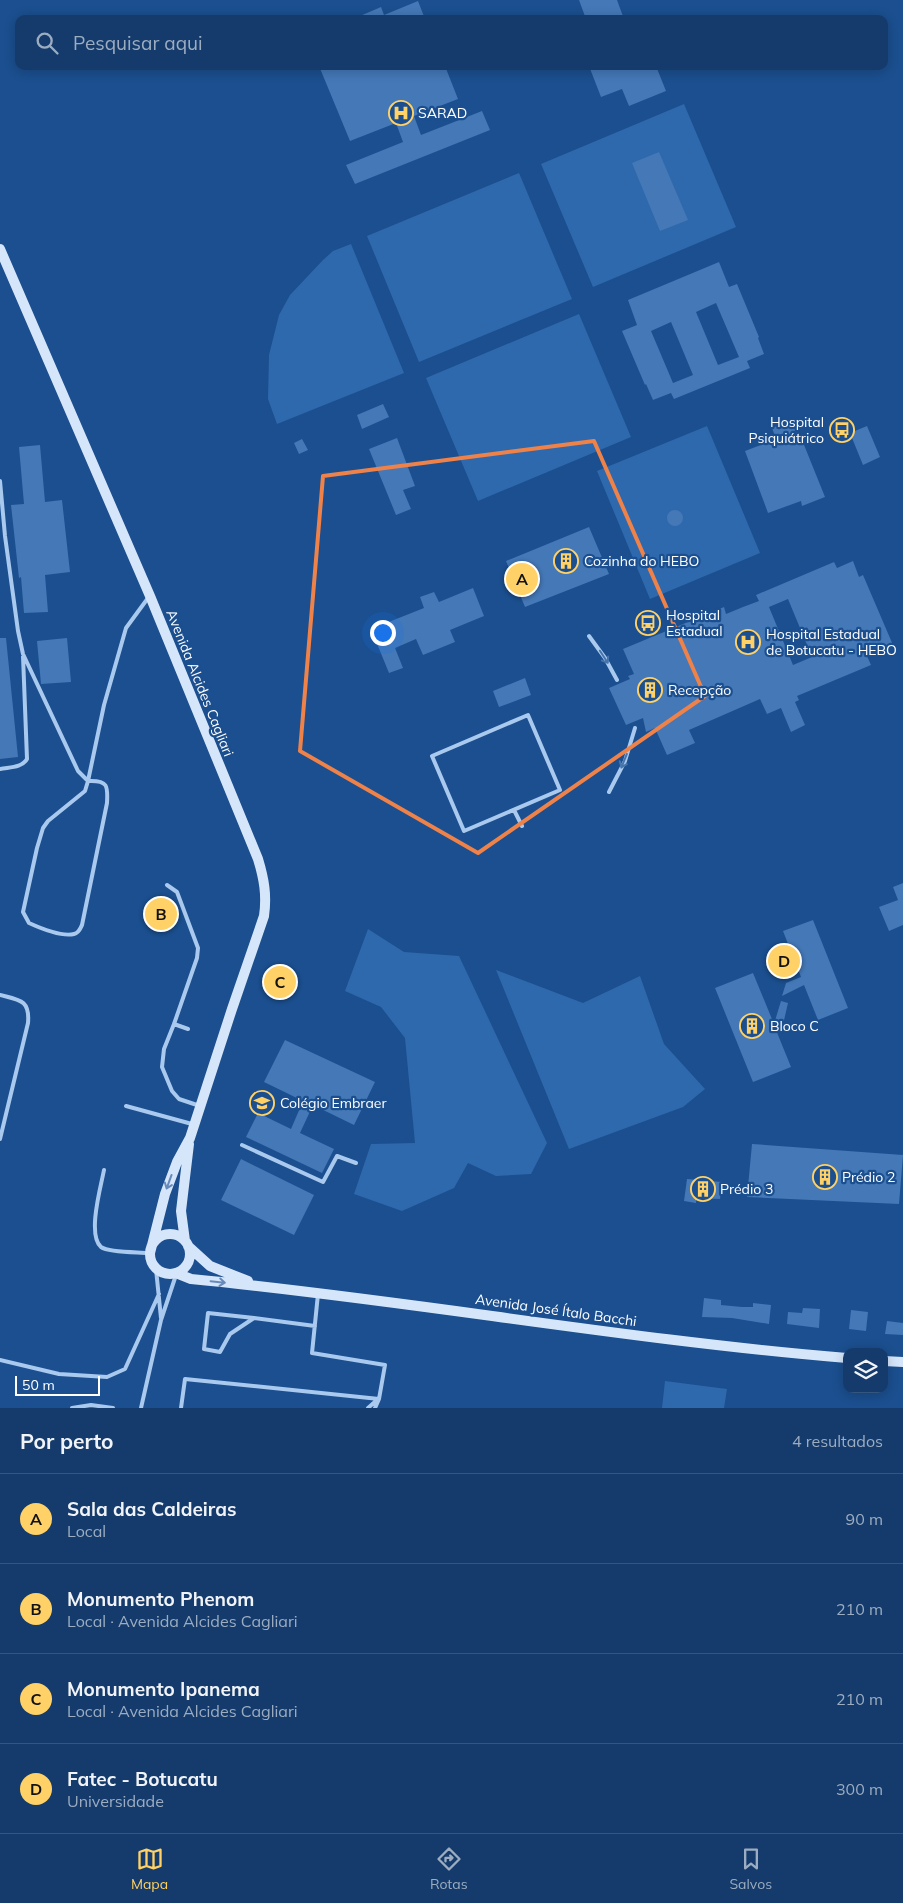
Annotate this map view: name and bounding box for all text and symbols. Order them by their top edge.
search box [15,15,888,70]
icon: search [33,29,61,57]
text: Pesquisar aqui [73,31,203,55]
hospital icon: SARAD [388,100,414,126]
place label: SARAD [418,104,467,122]
place label: Hospital Psiquiátrico [749,413,824,447]
bus stop icon: Hospital Psiquiátrico [829,417,855,443]
building icon: Cozinha do HEBO [553,548,579,574]
place label: Cozinha do HEBO [584,552,699,570]
pin: A [506,560,538,598]
place label: Hospital Estadual [666,606,723,640]
street label: Avenida Alcides Cagliari [162,607,238,759]
bus stop icon: Hospital Estadual [635,610,661,636]
your location [370,620,396,646]
place label: Hospital Estadual de Botucatu - HEBO [766,625,897,659]
hospital icon: Hospital Estadual de Botucatu - HEBO [735,629,761,655]
one-way arrow [599,650,609,664]
building icon: Recepção [637,677,663,703]
place label: Recepção [668,681,731,699]
one-way arrow [619,753,628,768]
pin: B [145,895,177,933]
pin: D [768,942,800,980]
pin: C [264,963,296,1001]
building icon: Bloco C [739,1013,765,1039]
place label: Bloco C [770,1017,819,1035]
school or university icon: Colégio Embraer [249,1090,275,1116]
place label: Colégio Embraer [280,1094,387,1112]
building icon: Prédio 2 [812,1164,838,1190]
place label: Prédio 2 [842,1168,895,1186]
one-way arrow [164,1174,173,1190]
building icon: Prédio 3 [690,1176,716,1202]
place label: Prédio 3 [720,1180,773,1198]
one-way arrow [210,1277,226,1287]
street label: Avenida José Ítalo Bacchi [474,1290,638,1330]
map controls [843,1348,888,1393]
button: layers [843,1348,888,1393]
scale bar [15,1373,100,1396]
text: 50 m [22,1376,55,1394]
text: Por perto [20,1428,114,1454]
text: 4 resultados [792,1431,883,1451]
text: Sala das Caldeiras [67,1497,237,1521]
text: A [30,1509,42,1529]
text: 90 m [846,1509,883,1529]
text: Local [67,1521,106,1541]
text: Monumento Phenom [67,1587,254,1611]
text: B [30,1599,42,1619]
text: 210 m [836,1599,883,1619]
text: Local · Avenida Alcides Cagliari [67,1611,298,1631]
text: Monumento Ipanema [67,1677,260,1701]
text: C [31,1689,41,1709]
text: 210 m [836,1689,883,1709]
text: Local · Avenida Alcides Cagliari [67,1701,298,1721]
text: Fatec - Botucatu [67,1767,218,1791]
text: D [30,1779,42,1799]
text: 300 m [836,1779,883,1799]
text: Universidade [67,1791,164,1811]
tab: Mapa [131,1845,168,1893]
tab: Rotas [430,1845,468,1893]
tab: Salvos [729,1845,772,1893]

